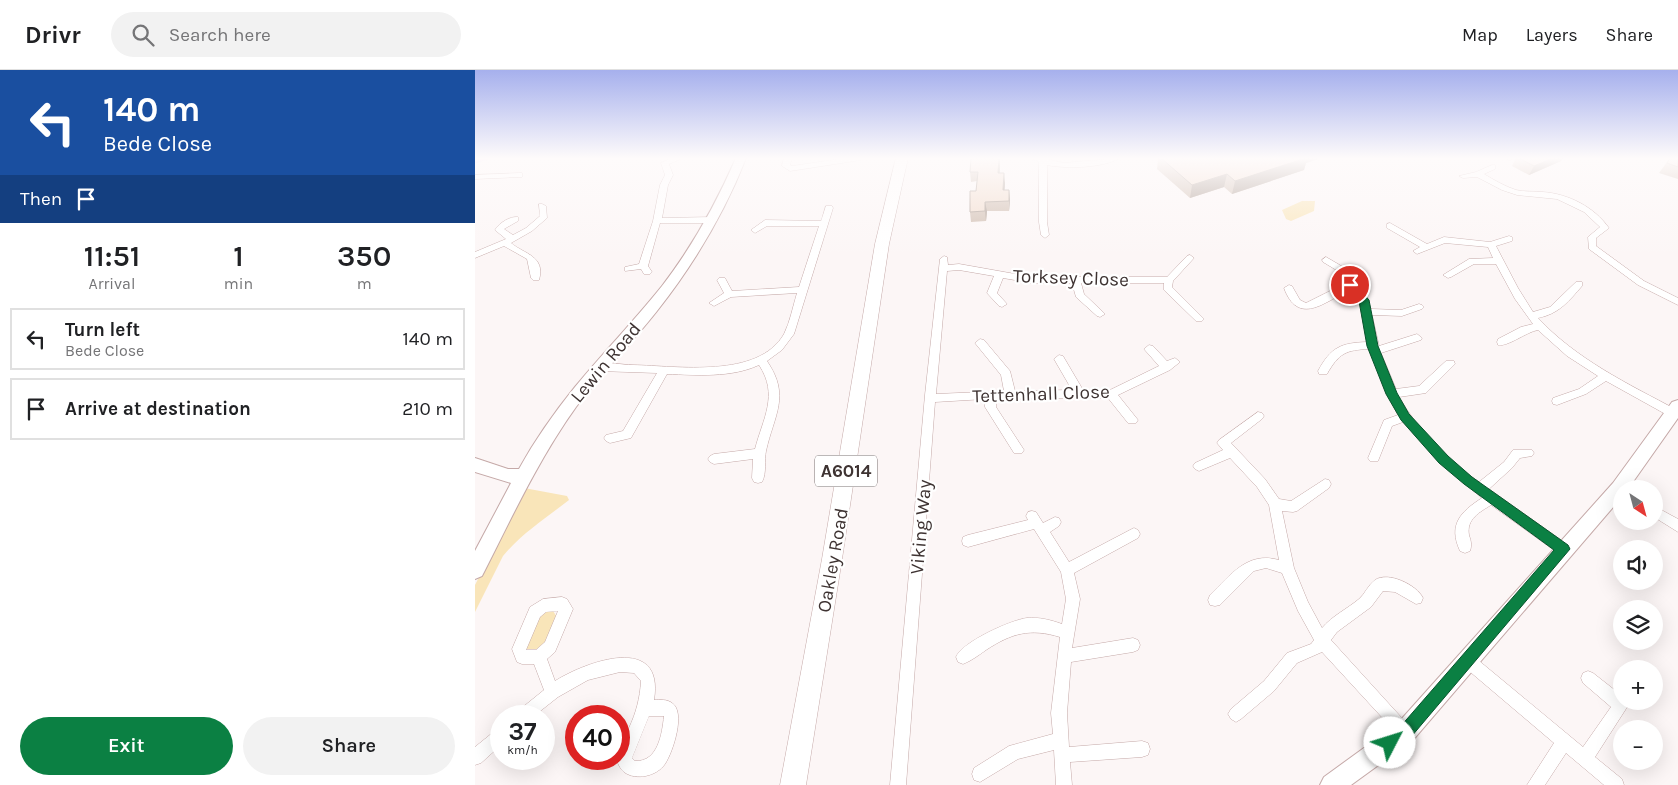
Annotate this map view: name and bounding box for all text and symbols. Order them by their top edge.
search box [111,12,461,57]
text: Drivr [25,21,81,49]
icon: search [129,21,157,49]
text: Search here [169,24,271,46]
text: Map [1462,24,1498,46]
text: Layers [1526,24,1578,46]
text: Share [1606,24,1653,46]
text: 140 m [103,89,201,130]
icon: left [20,90,85,155]
text: Bede Close [103,131,212,157]
icon: arrive [72,185,100,213]
text: Then [20,188,62,210]
text: 11:51 [84,238,140,274]
text: 1 [233,238,244,274]
text: 350 [337,238,391,274]
pin [1329,264,1371,306]
street label: Torksey Close [1013,265,1129,291]
icon: arrive [1336,271,1364,299]
text: Arrival [89,274,135,293]
text: min [224,274,253,293]
text: m [357,274,372,293]
street label: Lewin Road [566,318,646,407]
text: Turn left [65,319,140,341]
icon: left [22,325,50,353]
text: 140 m [403,328,453,350]
text: Bede Close [65,341,144,360]
street label: Tettenhall Close [972,381,1110,407]
icon: arrive [22,395,50,423]
text: Arrive at destination [65,398,251,420]
text: 210 m [402,398,453,420]
road number: A6014 [815,456,877,486]
street label: Viking Way [906,479,936,575]
north arrow [1613,480,1663,530]
map controls [1613,480,1663,770]
street label: Oakley Road [813,506,853,614]
button: sound [1613,540,1663,590]
button: layers [1613,600,1663,650]
button: + [1613,660,1663,710]
speed limit sign: 40 [565,705,630,770]
position arrow [1363,716,1415,768]
button: Exit [20,717,233,775]
button: Share [243,717,455,775]
text: 37 [508,717,536,746]
button: − [1613,720,1663,770]
text: km/h [507,743,538,757]

